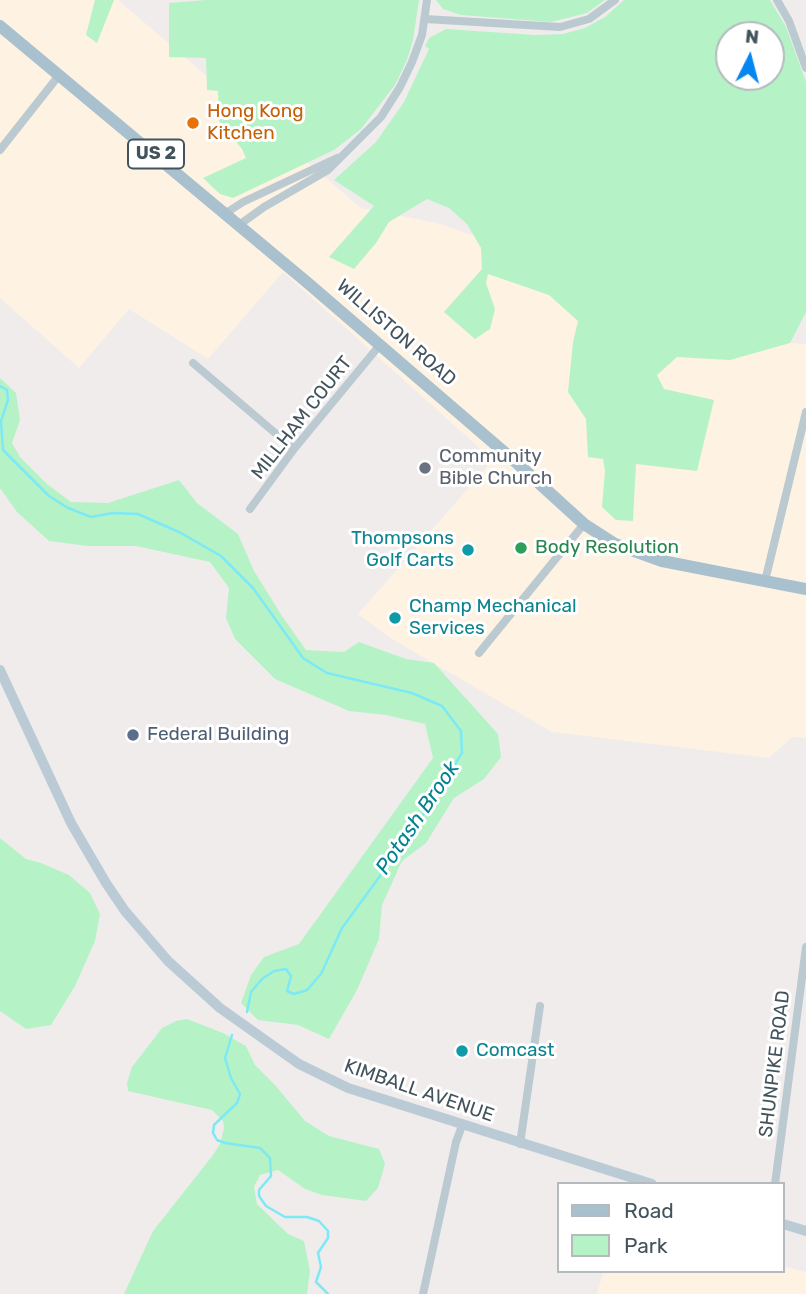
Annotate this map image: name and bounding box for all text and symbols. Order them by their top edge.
north arrow [715,21,785,91]
text: N [744,24,760,49]
place label: Hong Kong Kitchen [207,101,304,145]
marker: Hong Kong Kitchen [185,115,201,131]
road number: US 2 [128,140,184,168]
street label: WILLISTON ROAD [332,275,460,391]
street label: MILLHAM COURT [247,352,357,484]
place label: Community Bible Church [439,446,552,490]
marker: Community Bible Church [417,460,433,476]
place label: Thompsons Golf Carts [351,528,454,572]
place label: Body Resolution [535,537,679,559]
marker: Body Resolution [513,540,529,556]
marker: Thompsons Golf Carts [460,542,476,558]
place label: Champ Mechanical Services [409,596,577,640]
marker: Champ Mechanical Services [387,610,403,626]
place label: Federal Building [147,724,289,746]
marker: Federal Building [125,727,141,743]
water label: Potash Brook [371,757,465,879]
street label: SHUNPIKE ROAD [755,989,795,1139]
place label: Comcast [476,1040,555,1062]
marker: Comcast [454,1043,470,1059]
street label: KIMBALL AVENUE [341,1055,497,1127]
legend [558,1182,785,1273]
text: Road [624,1198,674,1223]
text: Park [624,1233,668,1258]

